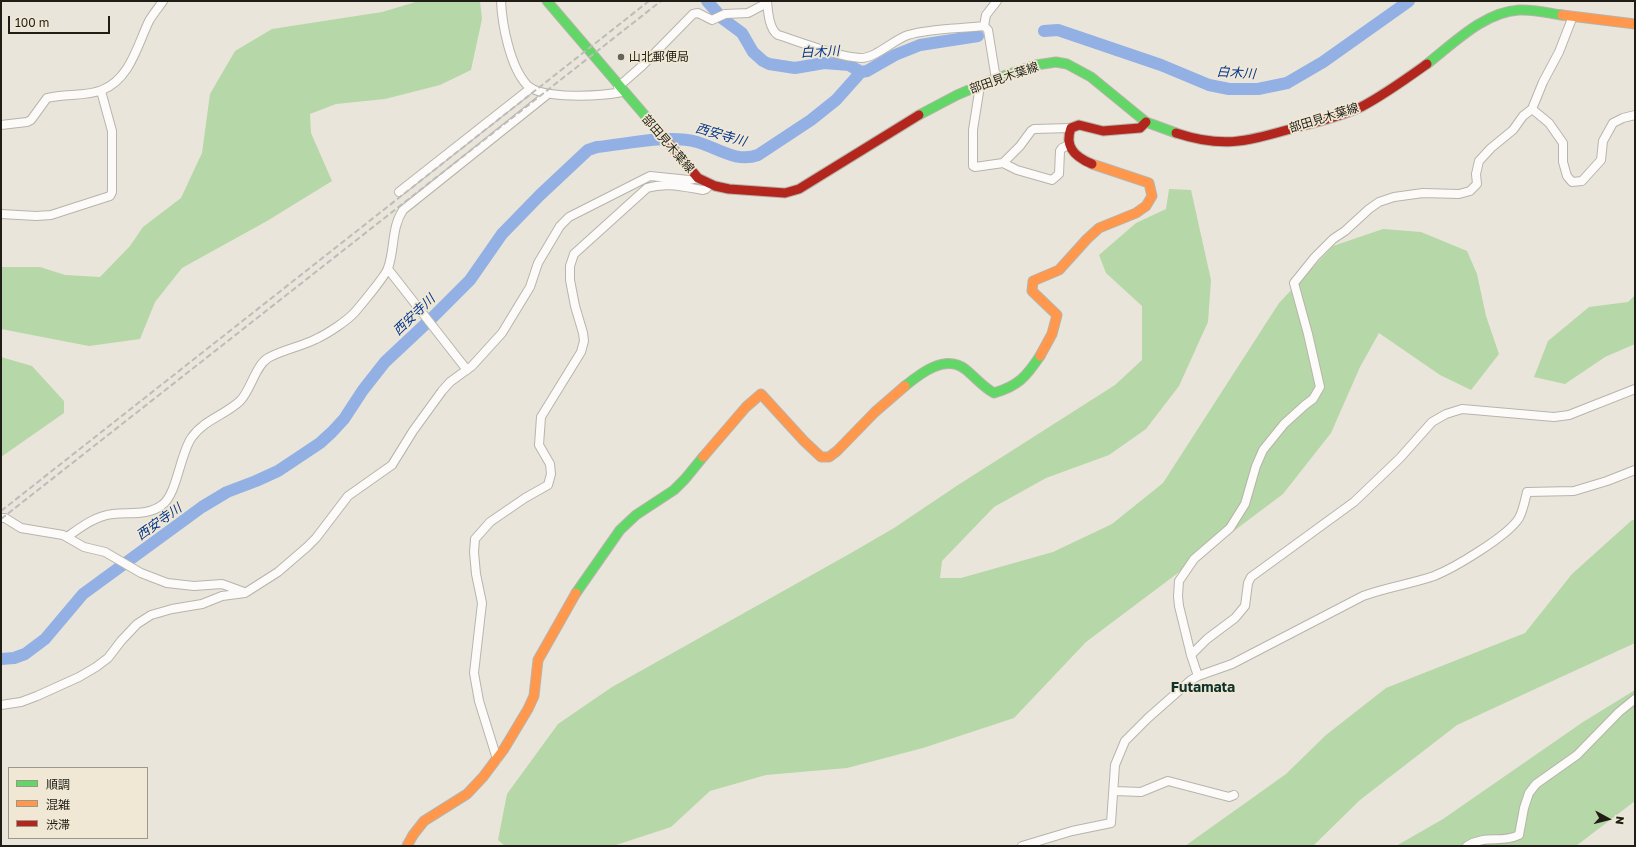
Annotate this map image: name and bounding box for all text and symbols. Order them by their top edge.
scale bar [10,8,112,34]
text: 100 m [15,15,49,30]
water label: 白木川 [800,43,840,61]
place label: 山北郵便局 [629,50,689,64]
marker: 山北郵便局 [616,52,626,62]
street label: 部田見木葉線 [968,59,1040,97]
water label: 白木川 [1216,64,1256,82]
street label: 部田見木葉線 [1287,101,1361,135]
street label: 部田見木葉線 [639,112,697,176]
water label: 西安寺川 [694,120,748,150]
water label: 西安寺川 [390,291,438,339]
water label: 西安寺川 [133,500,185,544]
district label: Futamata [1171,680,1235,696]
legend [8,767,148,839]
text: 順調 [46,777,70,792]
text: 混雑 [46,797,70,812]
north arrow [1588,799,1628,839]
text: N [1613,816,1627,825]
text: 渋滞 [46,817,70,832]

